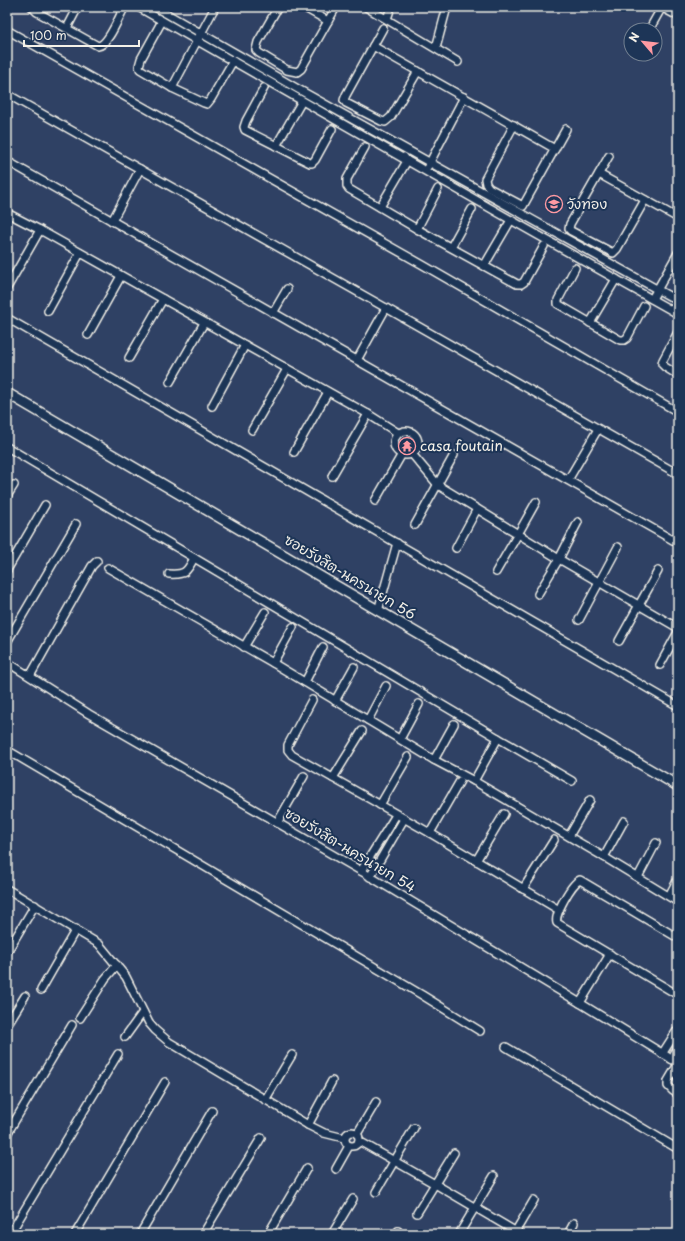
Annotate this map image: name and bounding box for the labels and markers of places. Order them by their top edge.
place label: วังทอง [567,193,607,214]
school or university icon: วังทอง [544,194,564,214]
place label: casa foutain [420,435,503,456]
temple icon: casa foutain [397,436,417,456]

